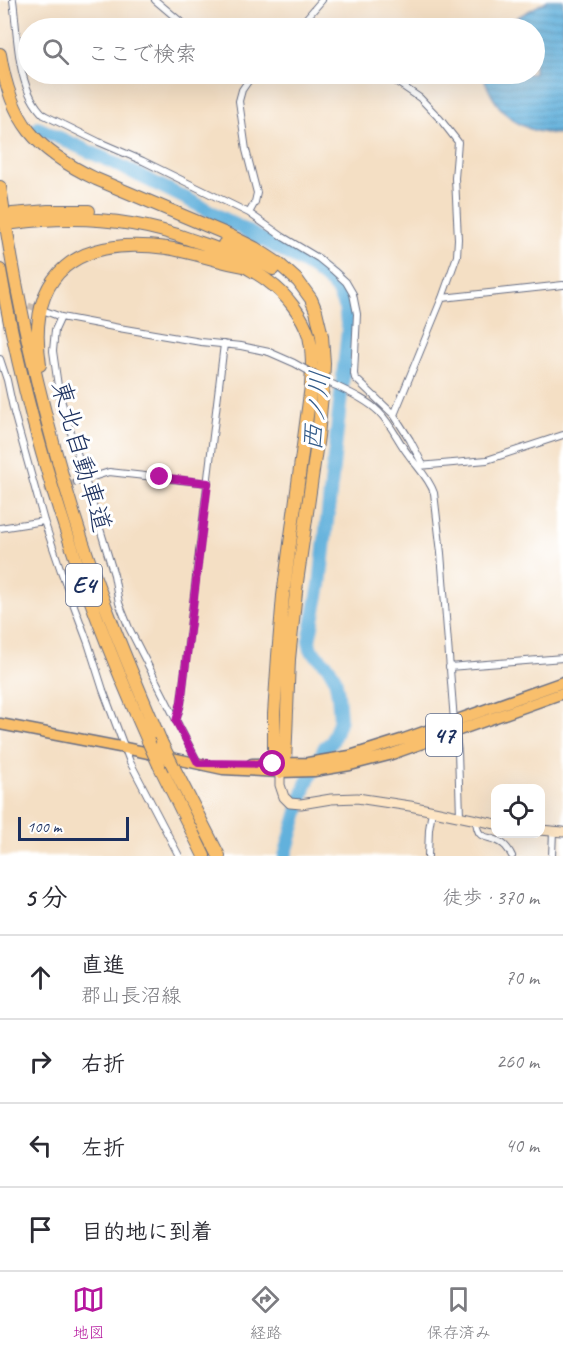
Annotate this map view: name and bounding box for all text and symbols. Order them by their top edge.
search box [18,18,545,84]
icon: search [39,35,72,68]
text: ここで検索 [87,40,197,68]
water label: 西ノ川 [295,369,337,453]
street label: 東北自動車道 [44,377,119,536]
route end [146,463,172,489]
road number: E4 [66,564,102,606]
road number: 47 [426,714,462,756]
route start [259,750,285,776]
map controls [491,784,545,838]
button: locate [491,784,545,838]
scale bar [18,814,129,842]
text: 100 m [27,817,61,837]
text: 5 分 [24,881,68,914]
text: 徒歩 · 370 m [443,885,539,910]
text: 直進 [81,951,125,979]
icon: ahead [24,961,57,994]
text: 70 m [505,965,539,990]
text: 郡山長沼線 [81,983,181,1008]
icon: right [24,1045,57,1078]
text: 260 m [496,1049,539,1074]
text: 右折 [81,1050,125,1078]
icon: left [24,1129,57,1162]
text: 40 m [505,1133,539,1158]
text: 左折 [81,1134,125,1162]
icon: arrive [24,1213,57,1246]
text: 目的地に到着 [81,1218,213,1246]
tab: 地図 [72,1283,105,1343]
tab: 経路 [249,1283,282,1343]
tab: 保存済み [427,1283,491,1343]

